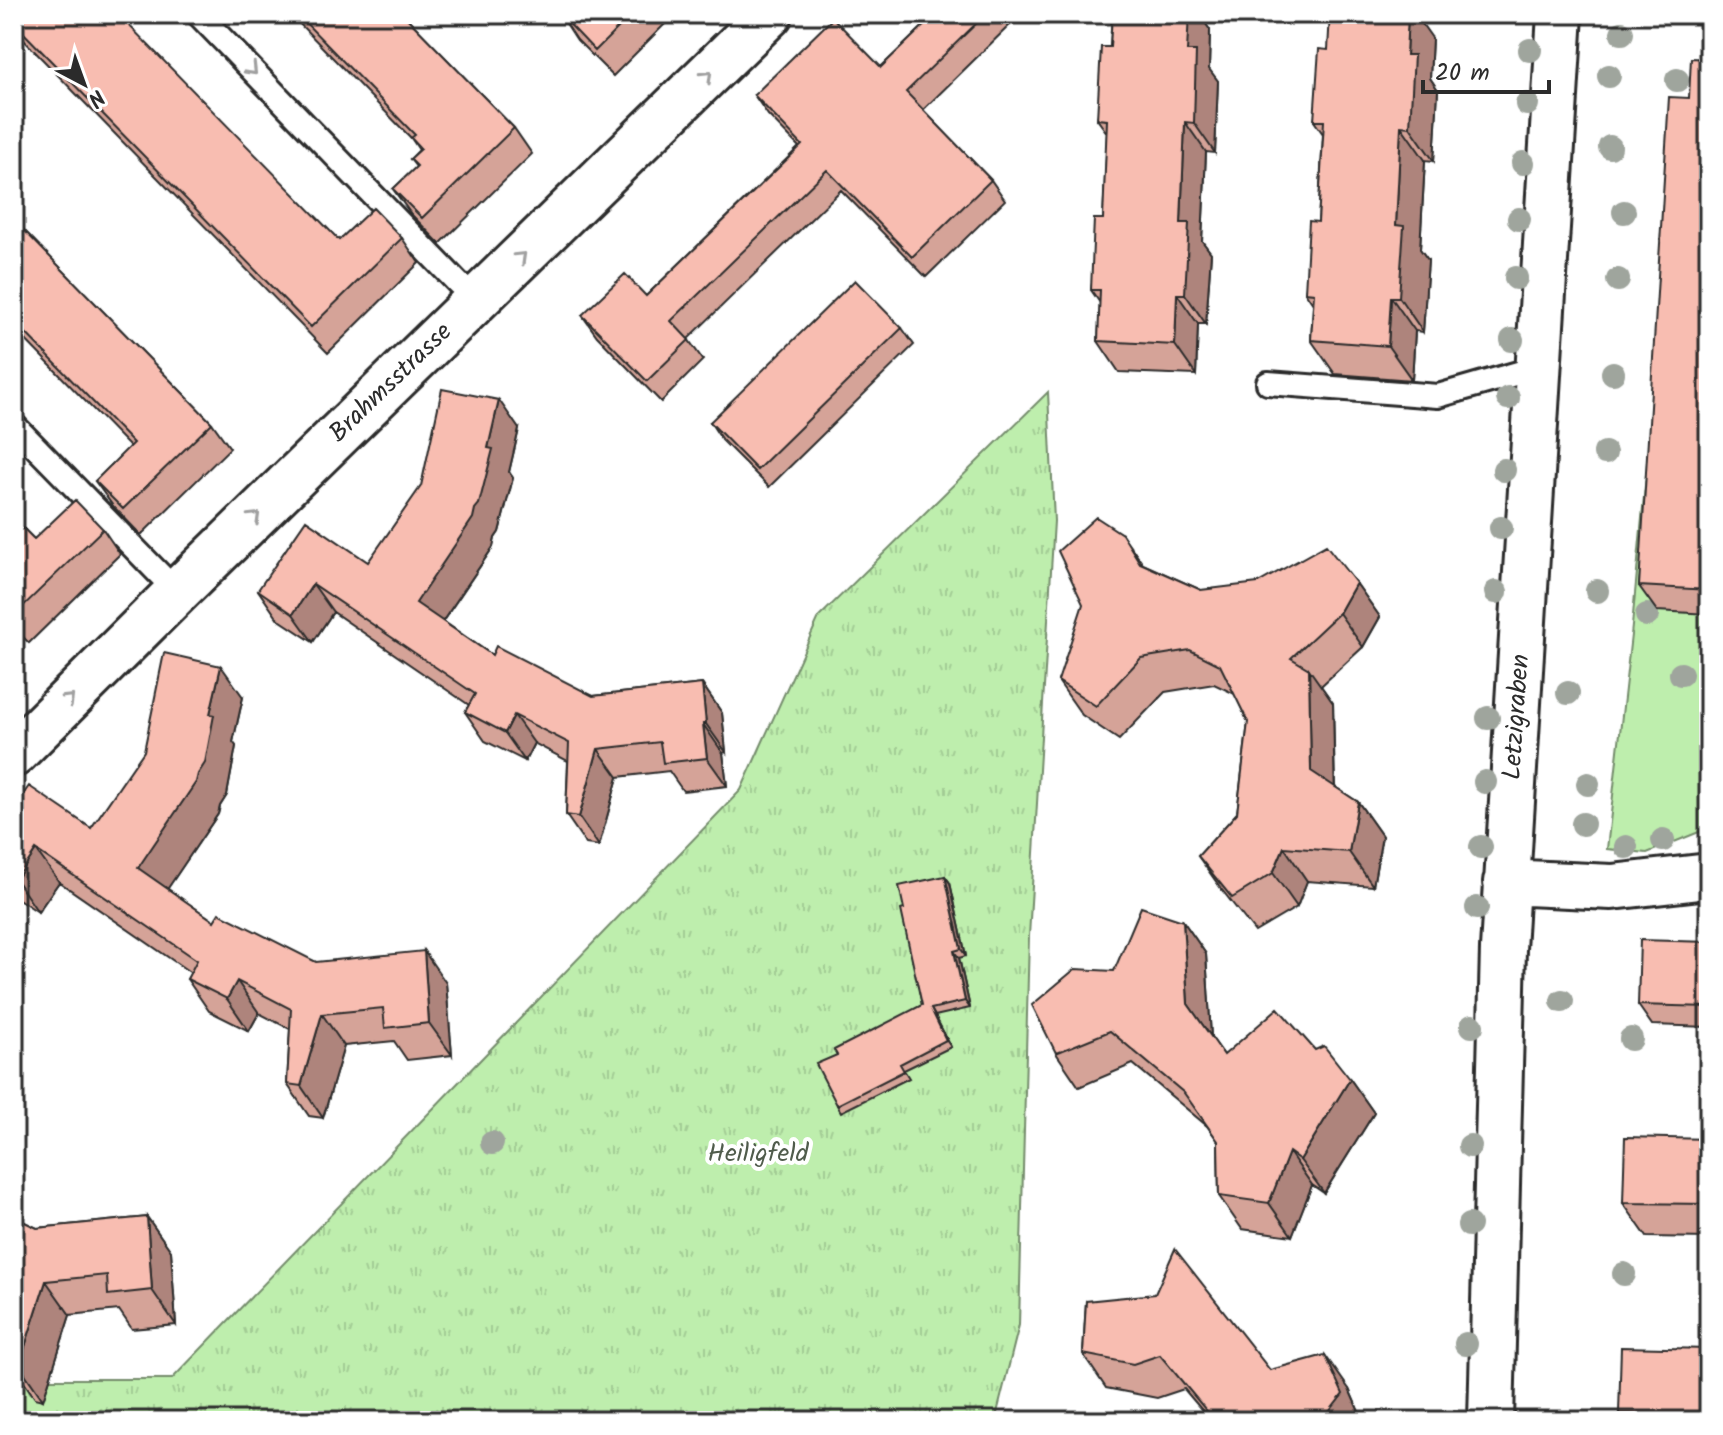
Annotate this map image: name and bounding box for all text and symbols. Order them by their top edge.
north arrow [44,44,124,124]
scale bar [1423,44,1549,94]
text: 20 m [1435,54,1490,93]
one-way arrow [243,61,257,75]
one-way arrow [698,70,712,85]
text: N [79,79,112,115]
one-way arrow [512,251,526,266]
street label: Brahmsstrasse [319,313,463,453]
one-way arrow [246,511,260,526]
street label: Letzigraben [1492,653,1542,781]
one-way arrow [60,694,74,708]
park label: Heiligfeld [707,1133,810,1175]

